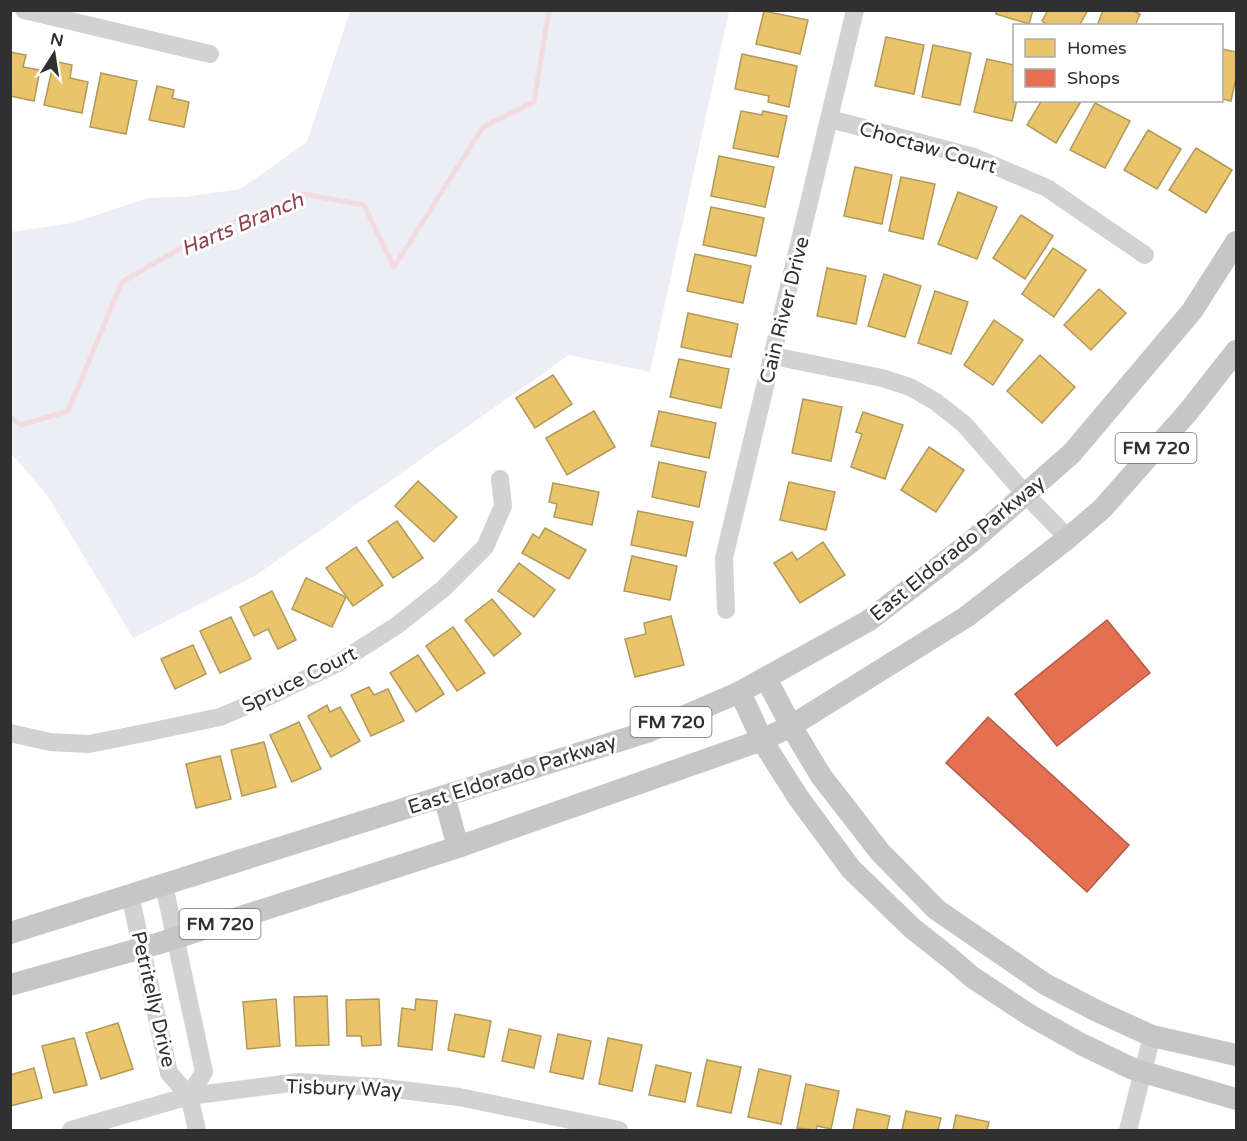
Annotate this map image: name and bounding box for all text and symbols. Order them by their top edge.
north arrow [24,24,84,84]
legend [1013,24,1223,102]
text: N [49,29,65,51]
text: Homes [1067,37,1127,59]
text: Shops [1067,67,1120,89]
street label: Choctaw Court [856,117,1000,179]
water label: Harts Branch [177,187,308,261]
street label: Cain River Drive [755,234,815,386]
road number: FM 720 [1116,433,1196,463]
street label: East Eldorado Parkway [865,471,1050,627]
street label: Spruce Court [238,642,361,718]
road number: FM 720 [630,707,712,737]
street label: East Eldorado Parkway [405,730,620,820]
road number: FM 720 [180,909,260,939]
street label: Petritelly Drive [126,929,180,1070]
street label: Tisbury Way [285,1075,403,1103]

